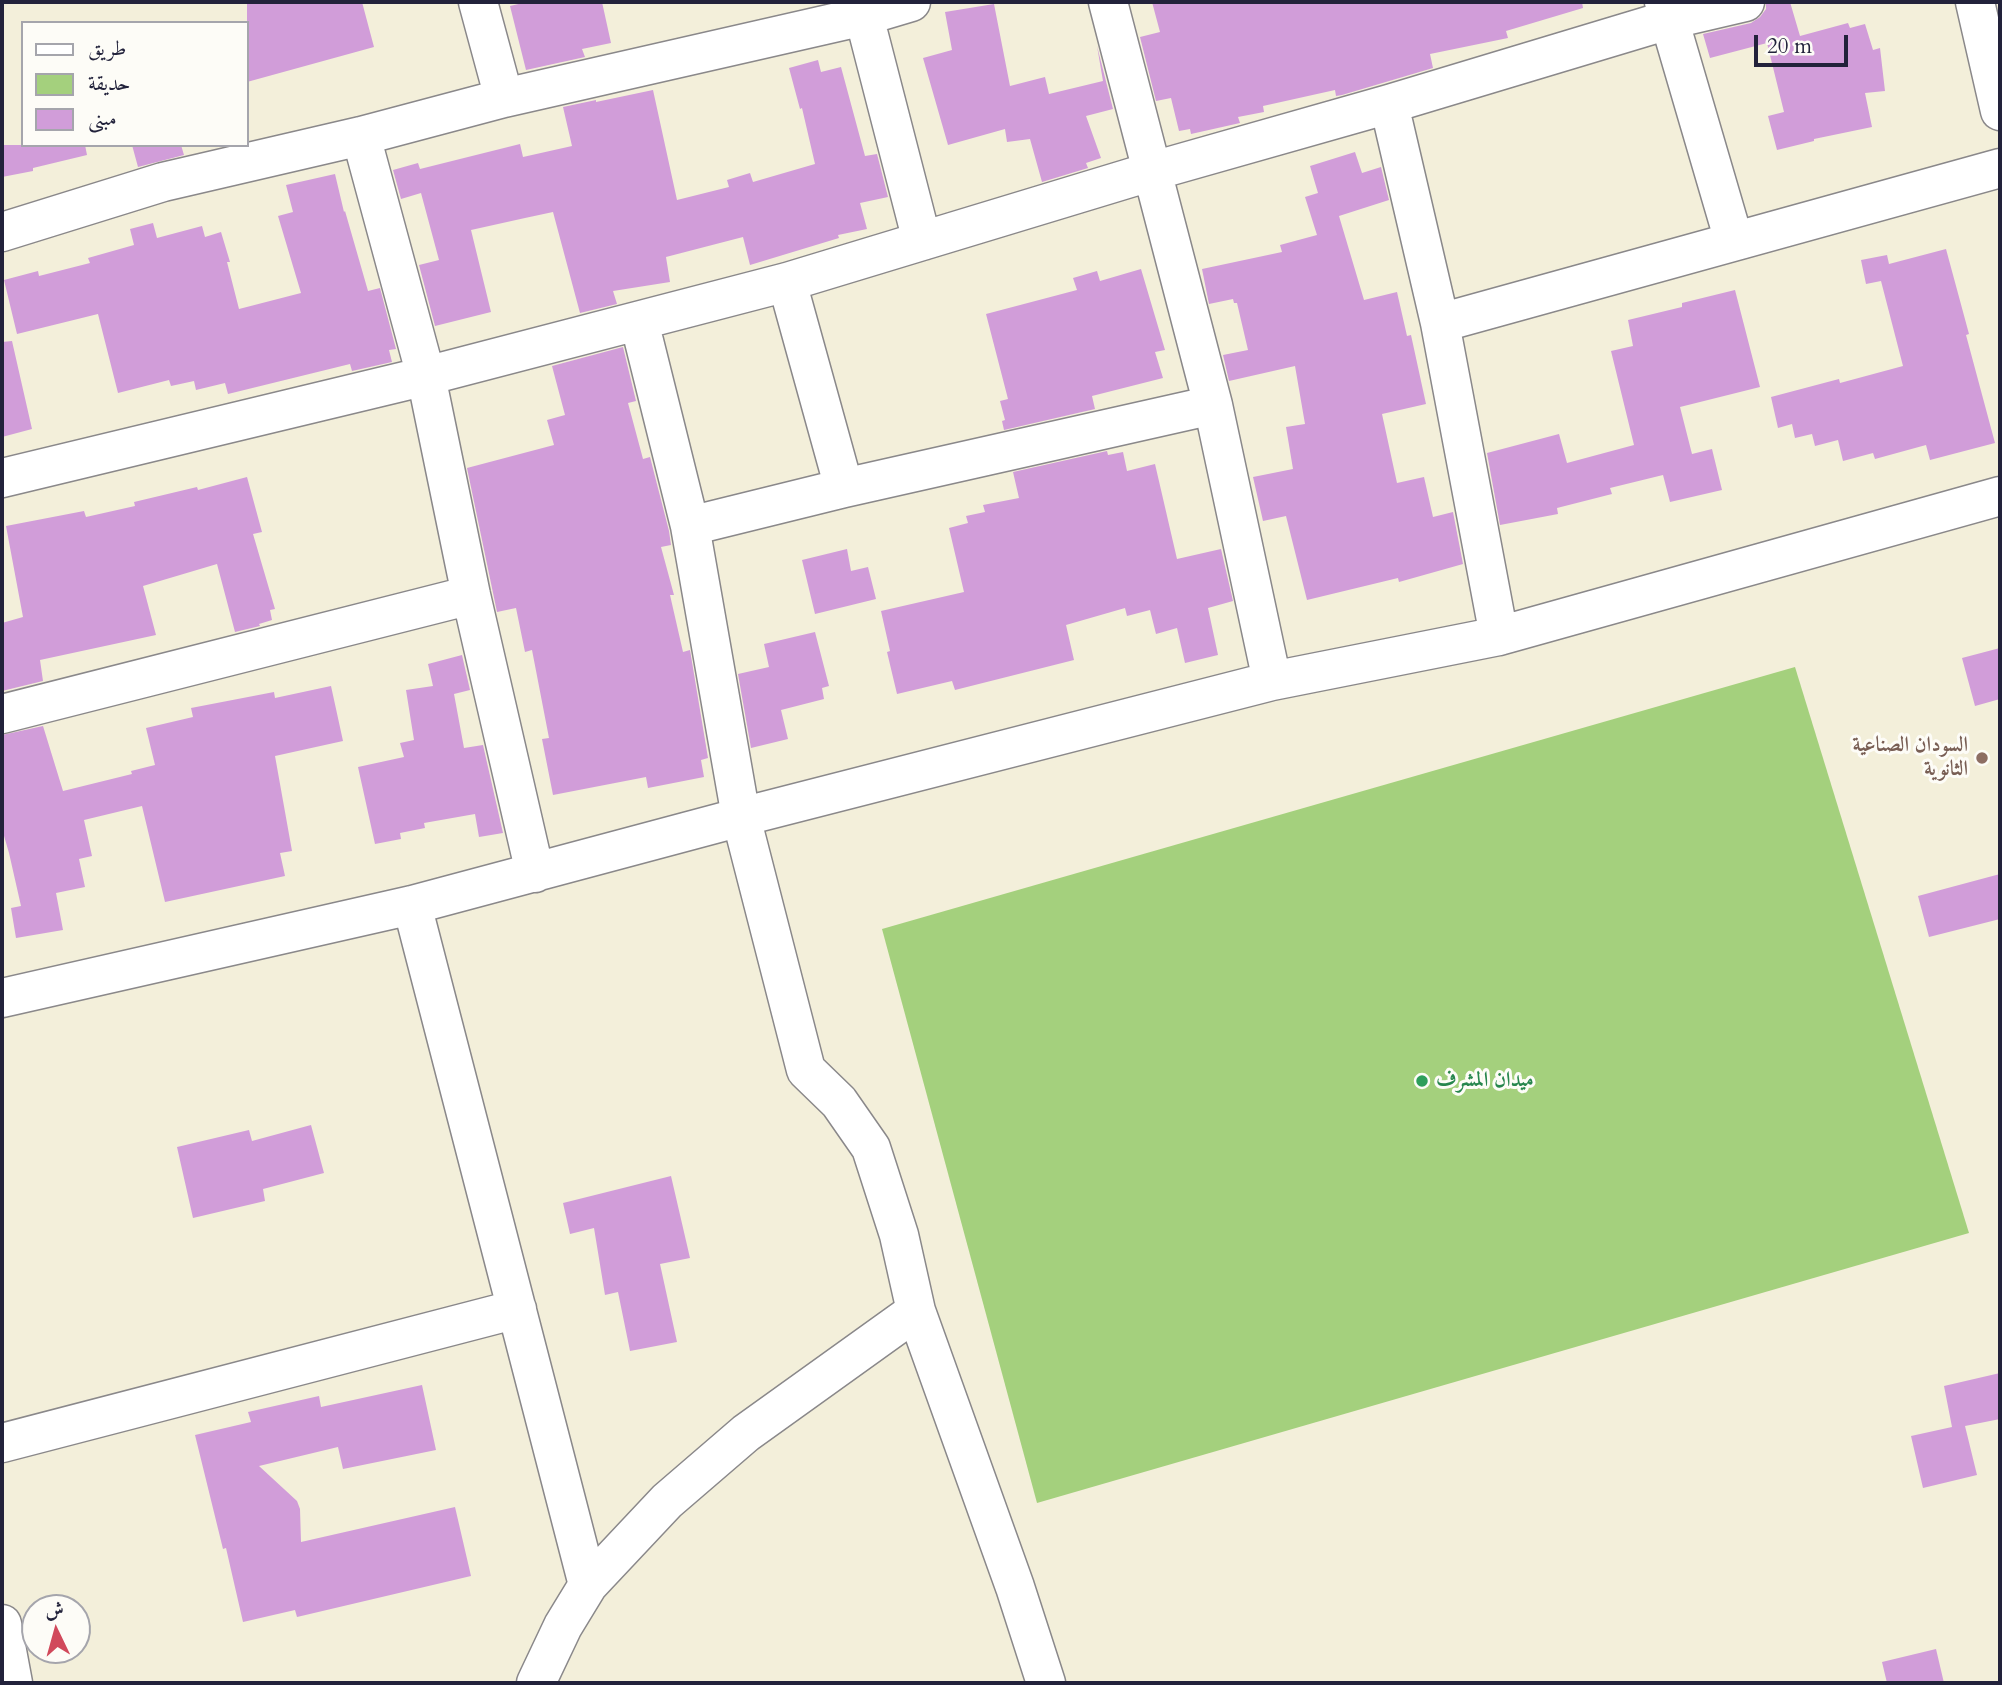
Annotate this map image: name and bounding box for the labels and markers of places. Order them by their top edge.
place label: السودان الصناعية الثانوية [1853,733,1968,783]
marker: السودان الصناعية الثانوية [1974,750,1990,766]
place label: ميدان المشرف [1436,1068,1534,1094]
marker: ميدان المشرف [1414,1073,1430,1089]

